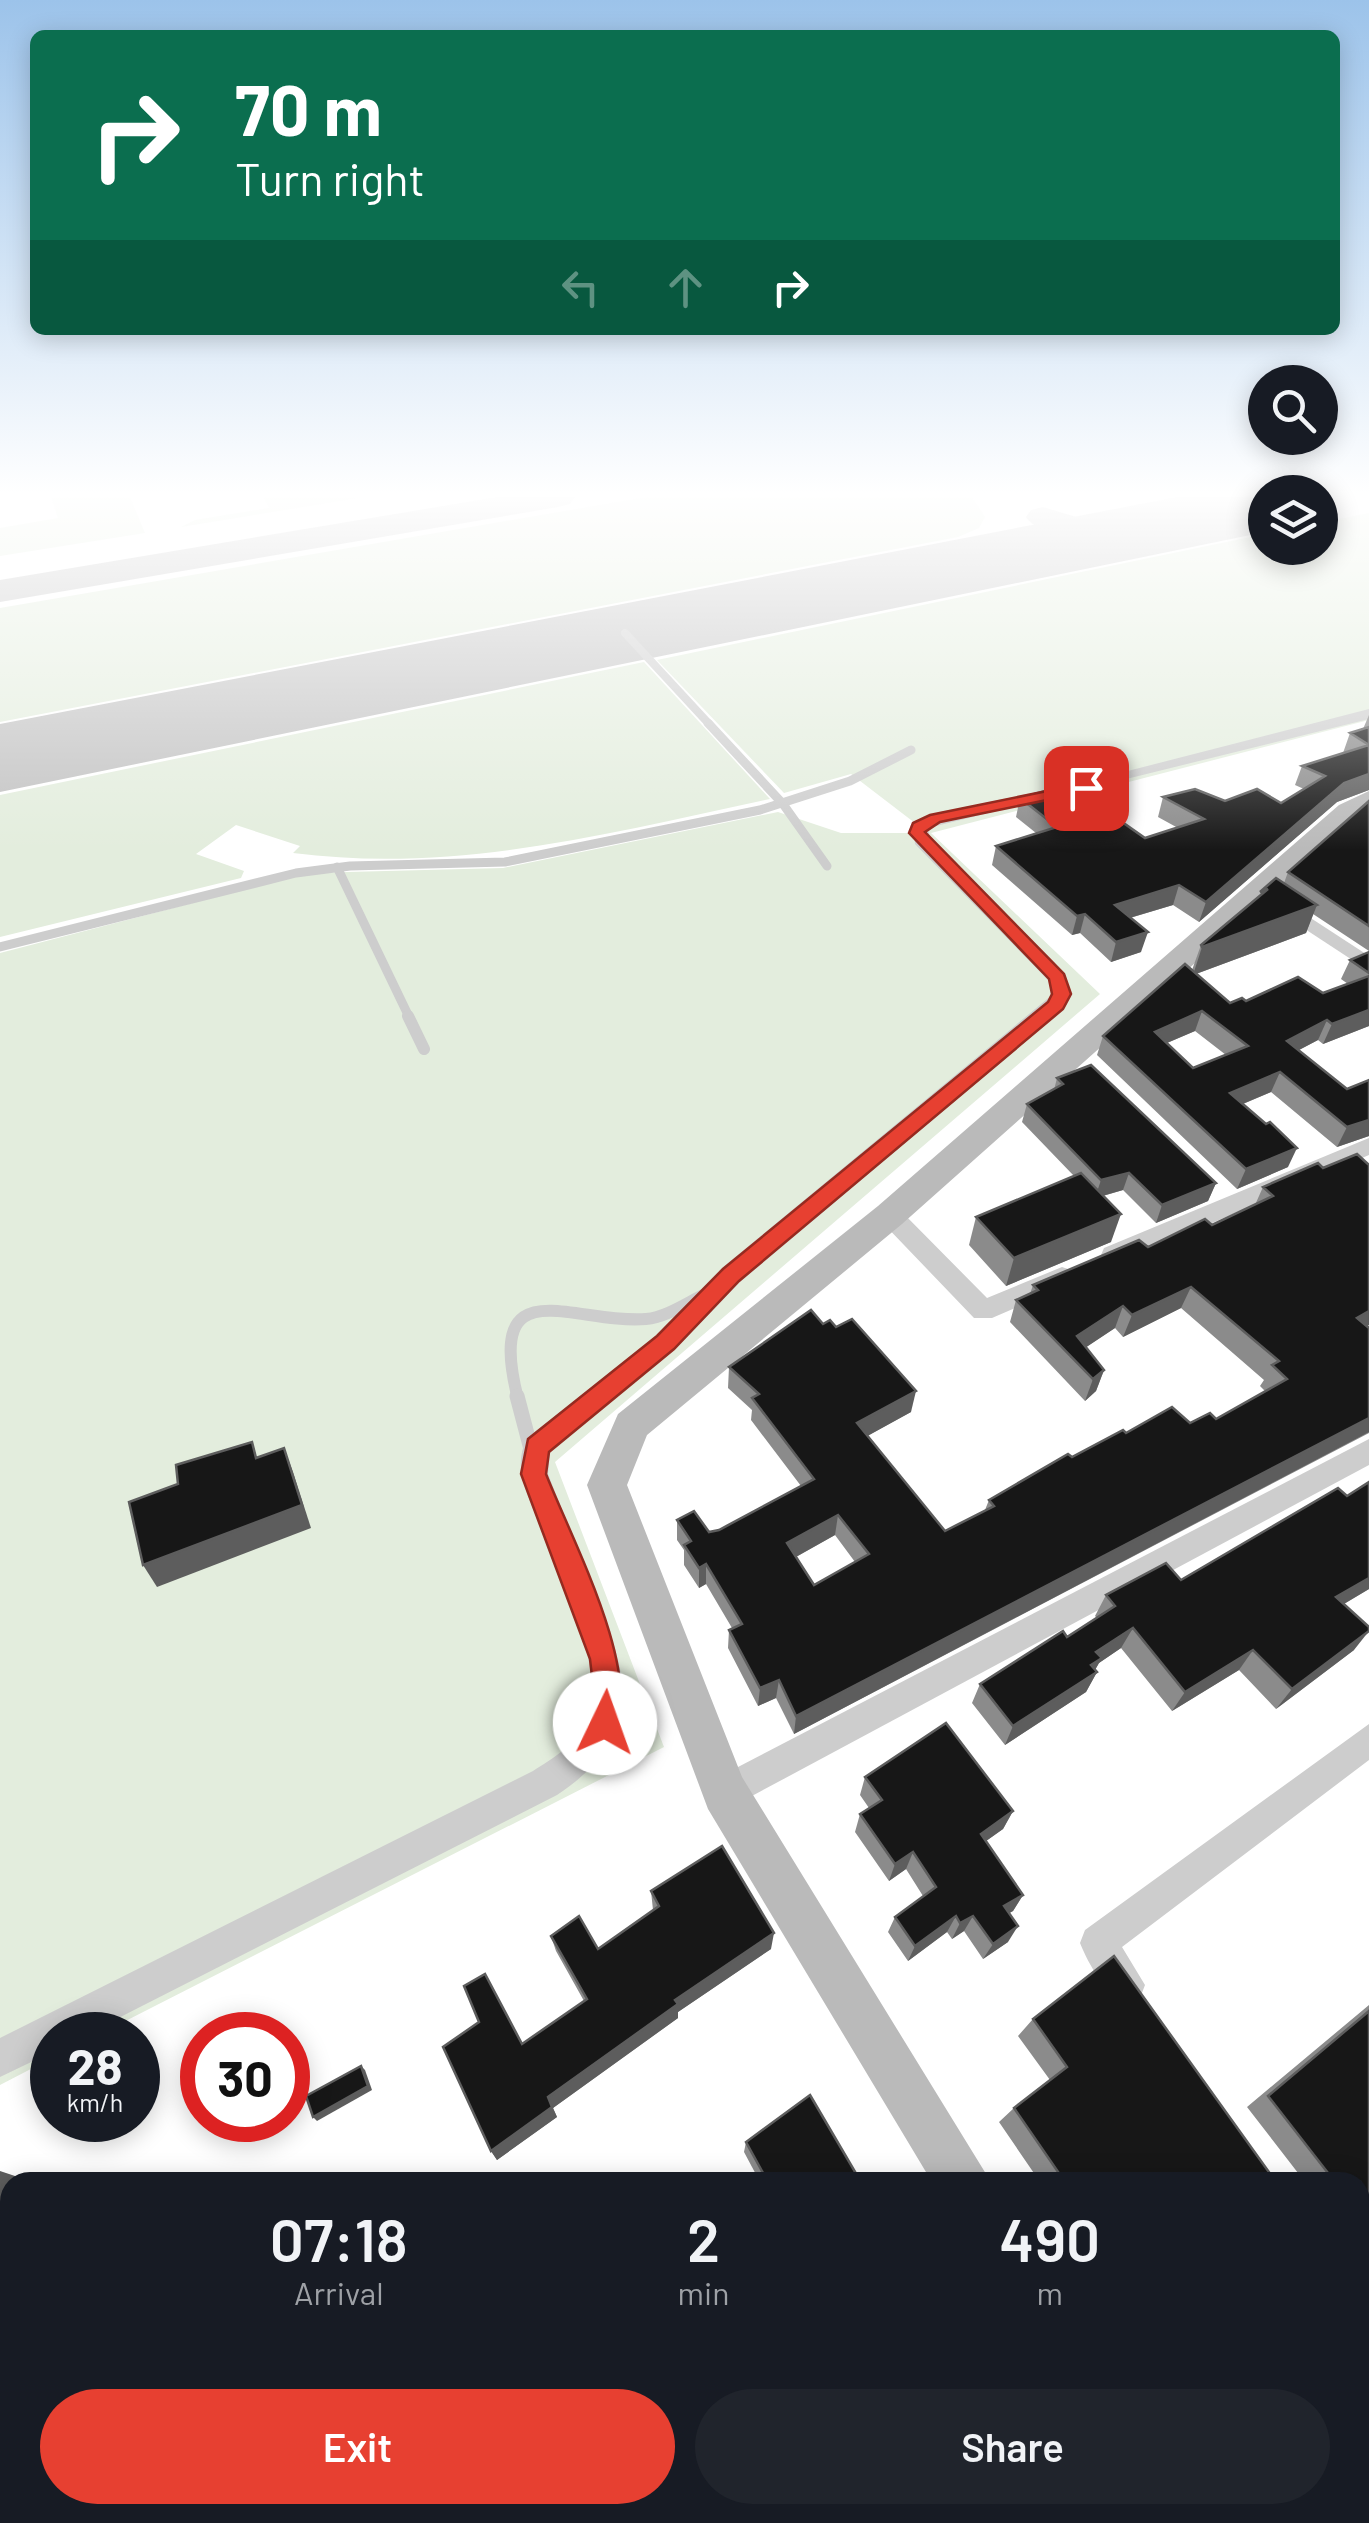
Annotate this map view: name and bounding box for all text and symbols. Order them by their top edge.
text: 70 m [235,66,382,150]
icon: right [70,70,200,200]
text: Turn right [235,151,425,205]
icon: left [553,260,608,315]
icon: ahead [658,260,713,315]
icon: right [763,260,818,315]
map controls [1248,365,1338,565]
button: search [1248,365,1338,455]
button: layers [1248,475,1338,565]
pin [1044,746,1129,831]
icon: arrive [1059,761,1114,816]
position arrow [553,1671,657,1775]
speed limit sign: 30 [180,2012,310,2142]
text: 28 [67,2035,123,2095]
text: km/h [67,2087,123,2117]
text: 07:18 [270,2202,408,2274]
text: 2 [687,2202,720,2274]
text: 490 [999,2202,1100,2274]
text: Arrival [294,2273,384,2311]
text: min [678,2273,729,2311]
text: m [1036,2273,1063,2311]
button: Exit [40,2389,675,2504]
button: Share [695,2389,1330,2504]

